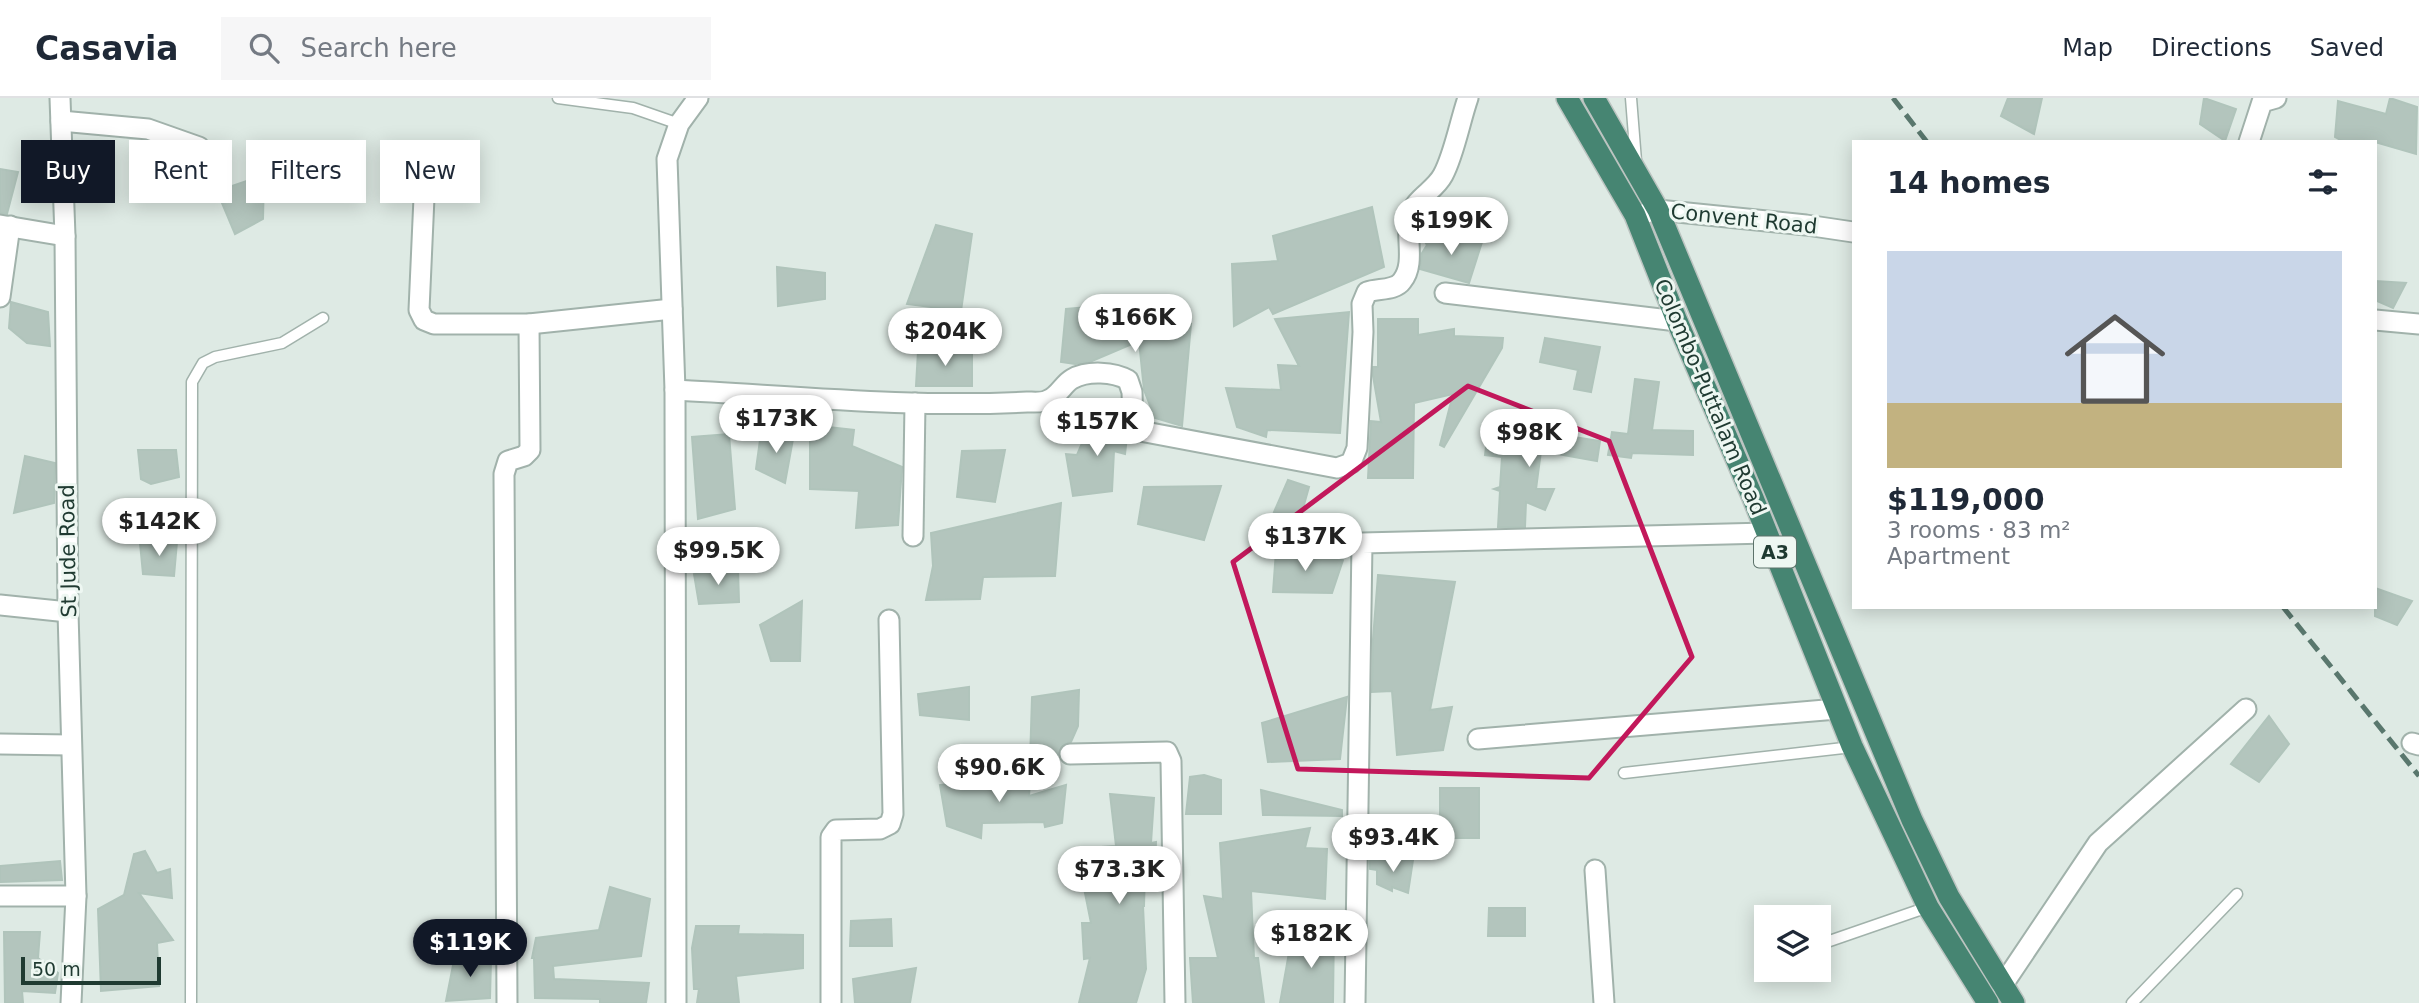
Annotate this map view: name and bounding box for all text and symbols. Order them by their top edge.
search box [221,17,711,80]
text: Casavia [35,29,179,68]
icon: search [245,29,283,67]
text: Search here [301,33,457,63]
text: Map [2062,34,2113,62]
text: Directions [2151,34,2272,62]
text: Saved [2310,34,2384,62]
chip: Buy [21,140,115,203]
chip: Rent [129,140,232,203]
chip: Filters [246,140,366,203]
chip: New [380,140,480,203]
icon: filters [2304,163,2342,201]
text: 14 homes [1887,165,2051,200]
pin: $199K [1402,198,1500,257]
street label: Convent Road [1670,199,1818,239]
text: $199K [1410,207,1492,233]
street label: Colombo-Puttalam Road [1649,275,1771,519]
pin: $166K [1086,294,1184,354]
icon: home [2052,296,2178,422]
text: $166K [1094,304,1176,330]
pin: $204K [896,308,994,368]
text: $204K [904,318,986,344]
pin: $173K [727,396,825,455]
pin: $157K [1048,398,1146,458]
text: $173K [735,405,817,431]
text: $157K [1056,408,1138,434]
pin: $98K [1488,410,1570,469]
text: $98K [1496,419,1562,445]
text: $119,000 [1887,482,2045,517]
street label: St Jude Road [55,484,81,618]
pin: $142K [110,498,208,558]
text: $142K [118,508,200,534]
pin: $137K [1256,514,1354,573]
text: 3 rooms · 83 m² [1887,517,2071,543]
text: $137K [1264,523,1346,549]
pin: $99.5K [661,528,775,587]
road number: A3 [1754,536,1796,568]
text: $99.5K [673,537,763,563]
text: Apartment [1887,543,2010,569]
pin: $90.6K [942,744,1056,804]
text: $90.6K [954,754,1044,780]
pin: $93.4K [1336,814,1450,874]
text: $93.4K [1348,824,1438,850]
pin: $73.3K [1062,846,1176,906]
text: $73.3K [1074,856,1164,882]
map controls [1754,905,1831,982]
button: layers [1754,905,1831,982]
pin: $182K [1262,910,1360,970]
pin: $119K [421,920,519,979]
text: $182K [1270,920,1352,946]
text: $119K [429,929,511,955]
scale bar [21,954,161,986]
text: 50 m [32,958,81,980]

